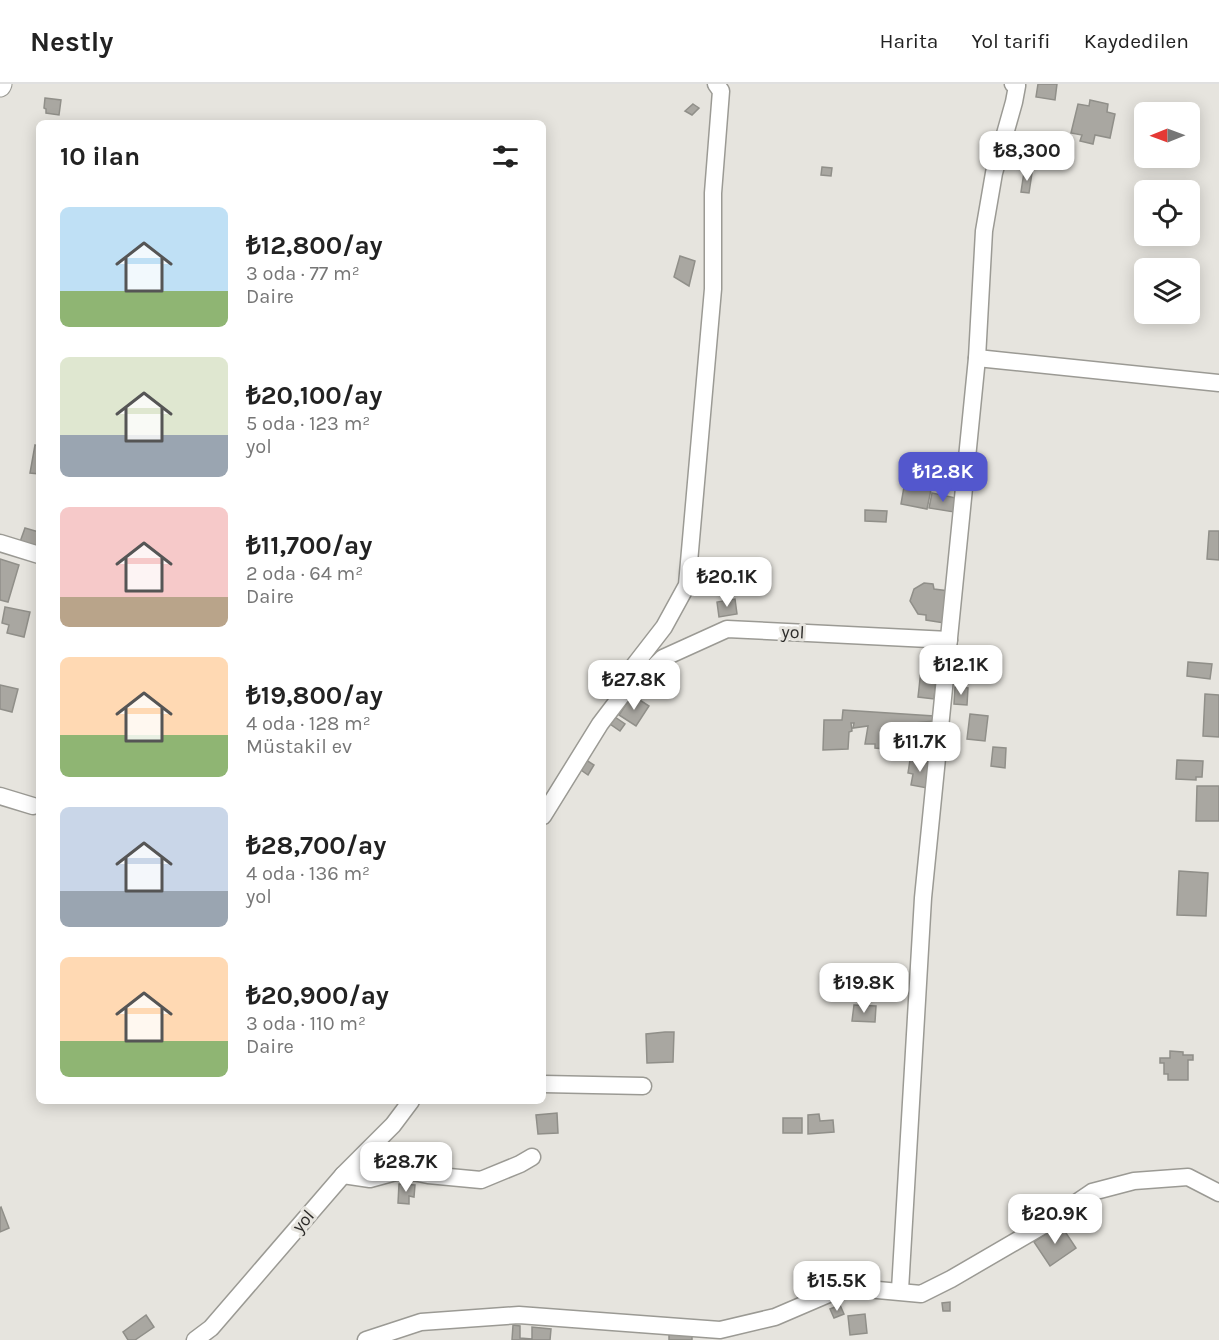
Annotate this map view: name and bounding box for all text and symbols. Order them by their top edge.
text: Nestly [30,25,113,58]
text: Harita [879,29,938,53]
text: Yol tarifi [971,29,1051,53]
text: Kaydedilen [1084,29,1189,53]
north arrow [1134,102,1200,168]
map controls [1134,102,1200,324]
pin: ₺8,300 [978,131,1076,182]
text: ₺8,300 [993,139,1061,162]
icon: filters [489,140,522,173]
text: 10 ilan [60,141,140,172]
button: locate [1134,180,1200,246]
text: ₺12,800/ay [246,230,383,261]
icon: home [108,231,180,303]
button: layers [1134,258,1200,324]
text: 3 oda · 77 m² [246,262,360,285]
text: Daire [246,285,294,308]
text: ₺20,100/ay [246,380,382,411]
icon: home [108,381,180,453]
text: 5 oda · 123 m² [246,412,370,435]
text: yol [246,435,272,458]
pin: ₺12.8K [894,452,992,503]
text: ₺12.8K [913,460,973,483]
text: ₺11,700/ay [246,530,372,561]
icon: home [108,531,180,603]
pin: ₺20.1K [678,557,776,608]
text: 2 oda · 64 m² [246,562,363,585]
text: ₺20.1K [697,565,757,588]
text: Daire [246,585,294,608]
street label: yol [780,620,805,644]
pin: ₺12.1K [912,645,1010,696]
text: ₺12.1K [933,653,989,676]
pin: ₺27.8K [585,660,683,711]
text: ₺27.8K [602,668,666,691]
text: ₺19,800/ay [246,680,383,711]
icon: home [108,681,180,753]
text: 4 oda · 128 m² [246,712,371,735]
pin: ₺11.7K [871,722,969,773]
text: ₺11.7K [893,730,947,753]
text: Müstakil ev [246,735,352,758]
text: ₺28,700/ay [246,830,386,861]
icon: home [108,831,180,903]
text: 4 oda · 136 m² [246,862,370,885]
text: yol [246,885,272,908]
pin: ₺19.8K [815,963,913,1014]
text: ₺19.8K [833,971,895,994]
text: ₺20,900/ay [246,980,389,1011]
icon: home [108,981,180,1053]
text: 3 oda · 110 m² [246,1012,366,1035]
text: Daire [246,1035,294,1058]
pin: ₺28.7K [357,1142,455,1193]
text: ₺28.7K [374,1150,438,1173]
pin: ₺20.9K [1006,1194,1104,1245]
text: ₺20.9K [1022,1202,1088,1225]
street label: yol [286,1205,319,1238]
pin: ₺15.5K [788,1261,886,1312]
text: ₺15.5K [807,1269,867,1292]

